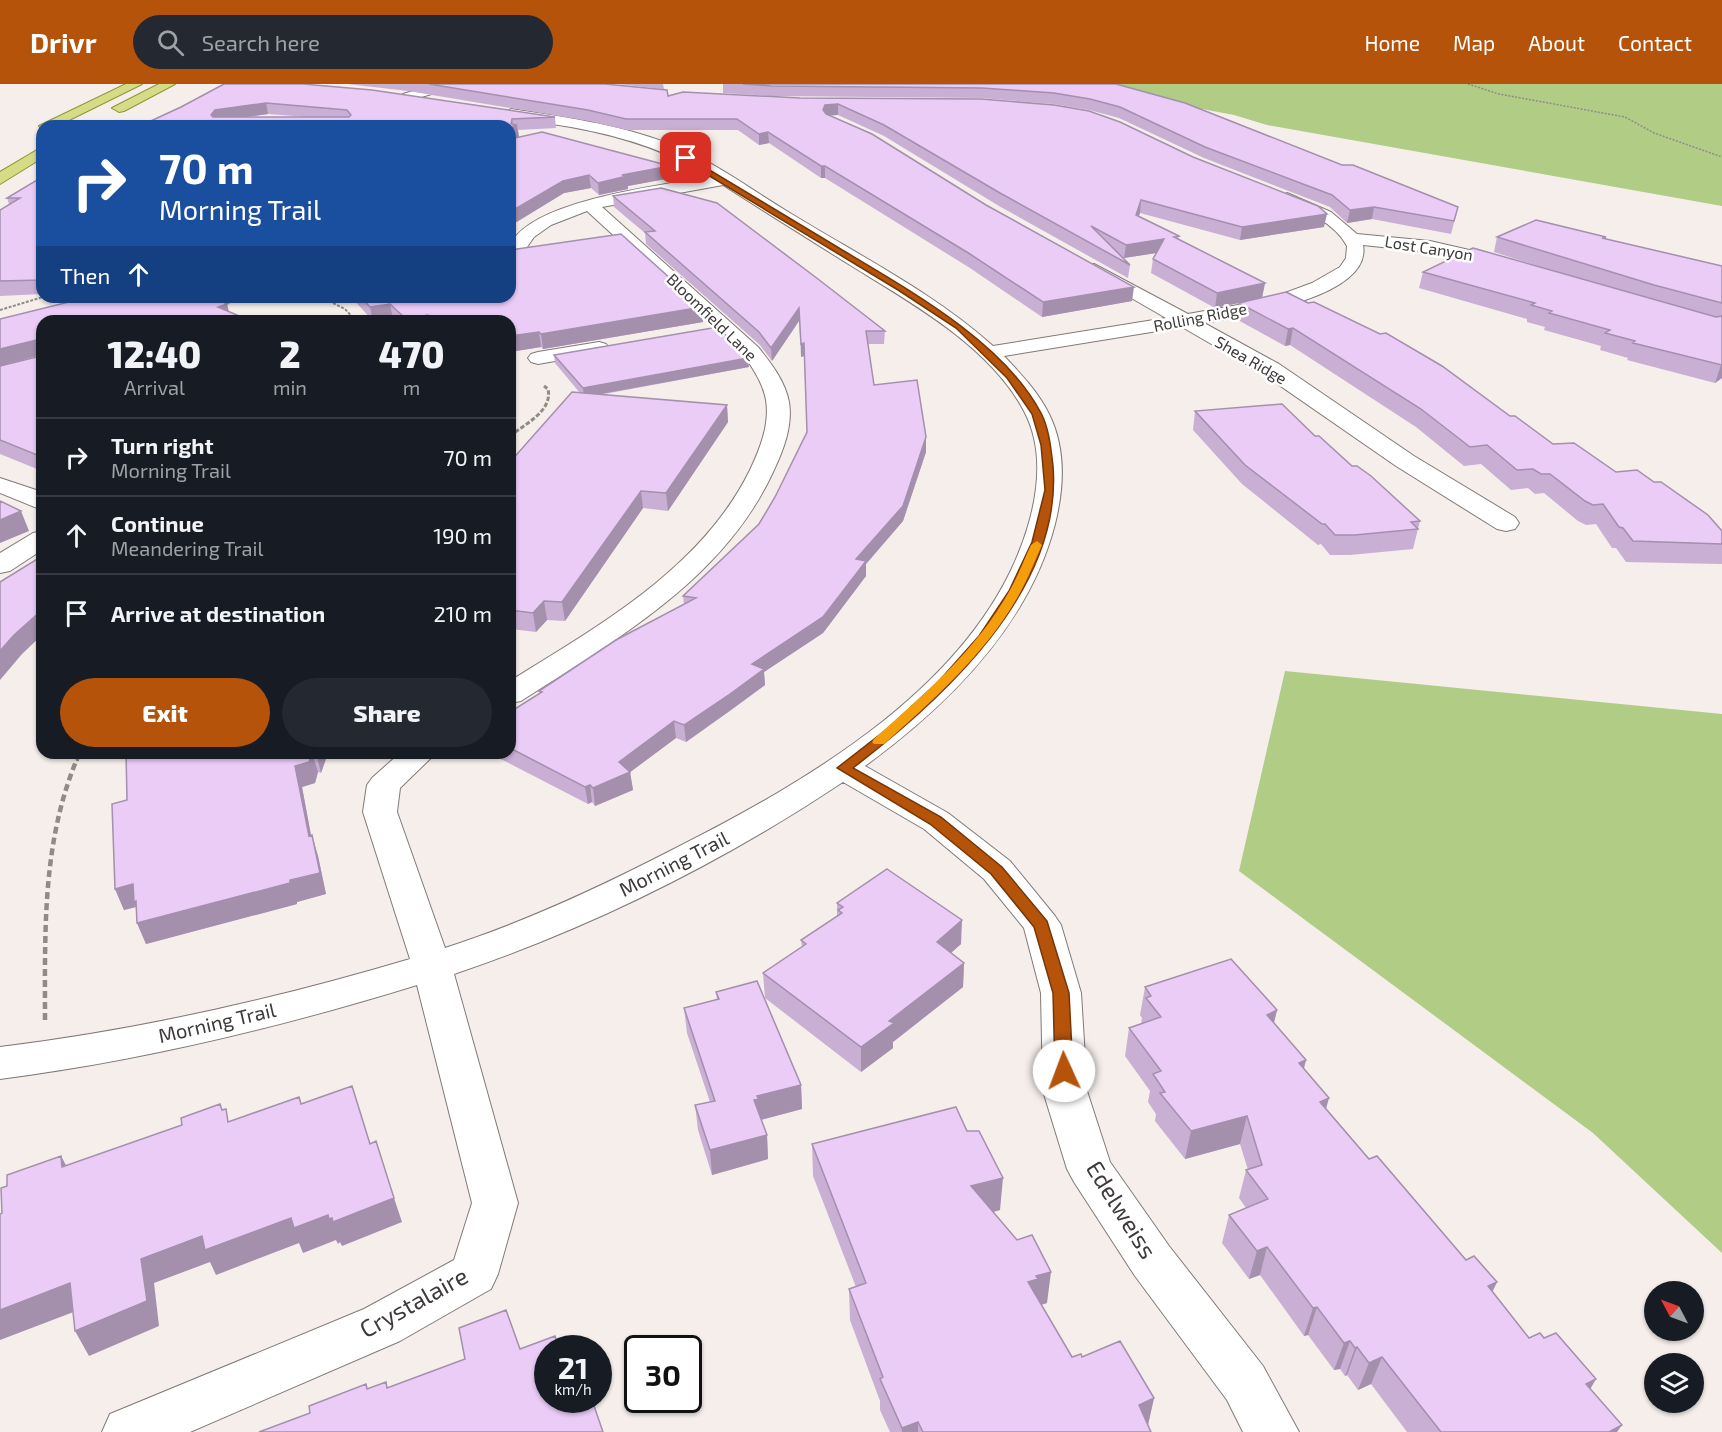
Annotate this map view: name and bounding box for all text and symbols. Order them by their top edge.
search box [133,15,553,69]
text: Drivr [30,25,97,59]
icon: search [154,26,187,59]
text: Search here [202,29,320,55]
text: Home [1364,30,1420,55]
text: Map [1453,30,1495,55]
text: About [1528,30,1585,55]
text: Contact [1618,30,1692,55]
pin [660,132,711,183]
icon: arrive [669,141,702,174]
text: 70 m [159,142,254,192]
icon: right [60,144,138,222]
text: Morning Trail [159,193,321,225]
street label: Lost Canyon [1384,231,1475,264]
icon: ahead [122,258,155,291]
text: Then [60,262,110,288]
street label: Bloomfield Lane [663,269,761,364]
street label: Rolling Ridge [1152,298,1248,335]
street label: Shea Ridge [1212,331,1291,388]
text: 12:40 [108,332,201,375]
text: 2 [279,332,301,375]
text: 470 [379,332,444,375]
text: Arrival [124,375,185,399]
text: min [273,375,307,399]
text: m [403,375,420,399]
text: Turn right [111,432,213,458]
icon: right [60,441,93,474]
text: 70 m [443,444,492,470]
text: Morning Trail [111,458,231,482]
text: Continue [111,510,204,536]
icon: ahead [60,519,93,552]
text: 190 m [433,522,492,548]
text: Meandering Trail [111,536,264,560]
icon: arrive [60,597,93,630]
text: Arrive at destination [111,600,325,626]
text: 210 m [433,600,492,626]
button: Exit [60,678,270,747]
button: Share [282,678,492,747]
street label: Morning Trail [615,825,732,901]
street label: Morning Trail [156,997,278,1047]
position arrow [1032,1039,1096,1103]
street label: Edelweiss [1081,1155,1164,1263]
street label: Crystalaire [354,1260,472,1343]
north arrow [1644,1281,1704,1341]
map controls [1644,1281,1704,1413]
speed limit sign: 30 [624,1335,702,1413]
text: 21 [558,1349,588,1385]
button: layers [1644,1353,1704,1413]
text: km/h [554,1380,592,1398]

